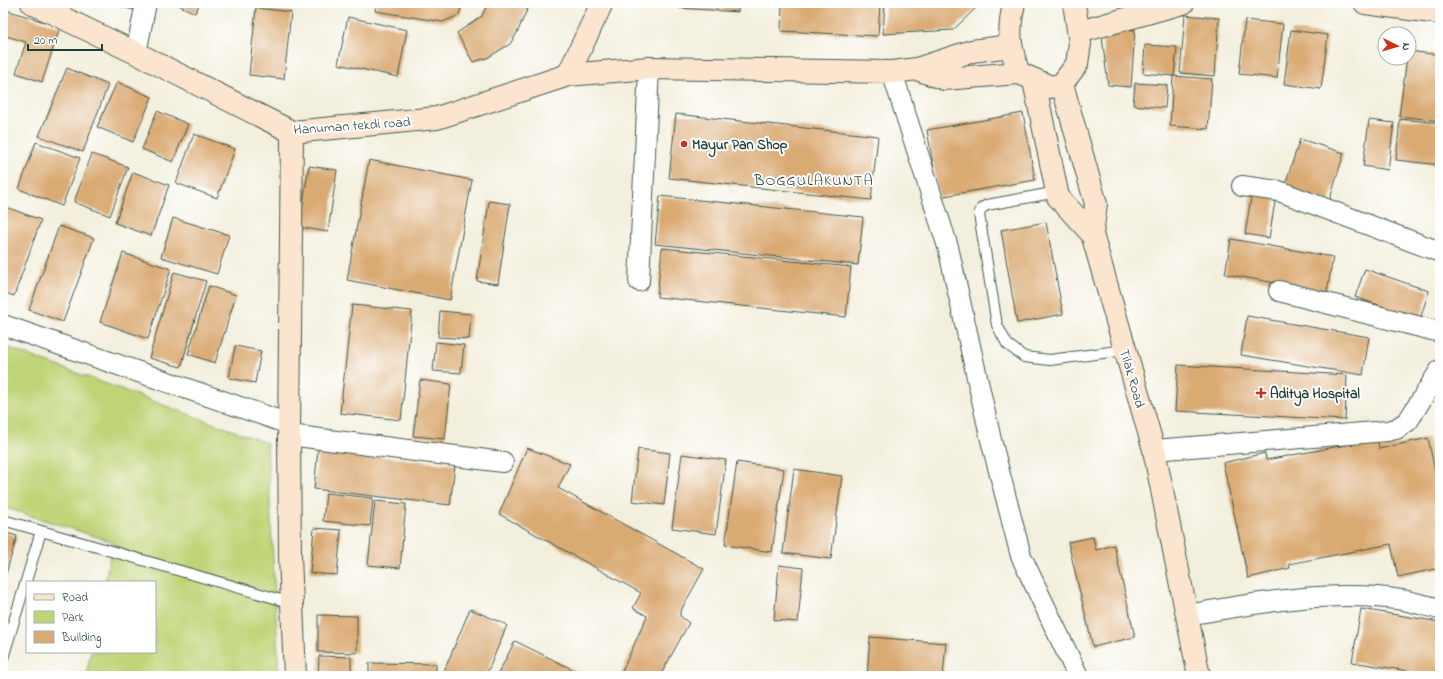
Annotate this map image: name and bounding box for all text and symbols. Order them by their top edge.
scale bar [28,26,102,52]
north arrow [1377,26,1417,66]
text: 20 m [34,32,57,50]
text: N [1398,42,1414,51]
street label: Hanuman tekdi road [293,112,412,141]
place label: Mayur Pan Shop [692,135,788,158]
marker: Mayur Pan Shop [679,139,689,149]
district label: BOGGULAKUNTA [753,170,874,192]
street label: Tilak Road [1113,346,1150,411]
place label: Aditya Hospital [1270,384,1360,407]
marker: Aditya Hospital [1255,387,1267,399]
legend [26,581,156,653]
text: Road [62,589,88,607]
text: Park [62,609,84,627]
text: Building [61,629,101,648]

